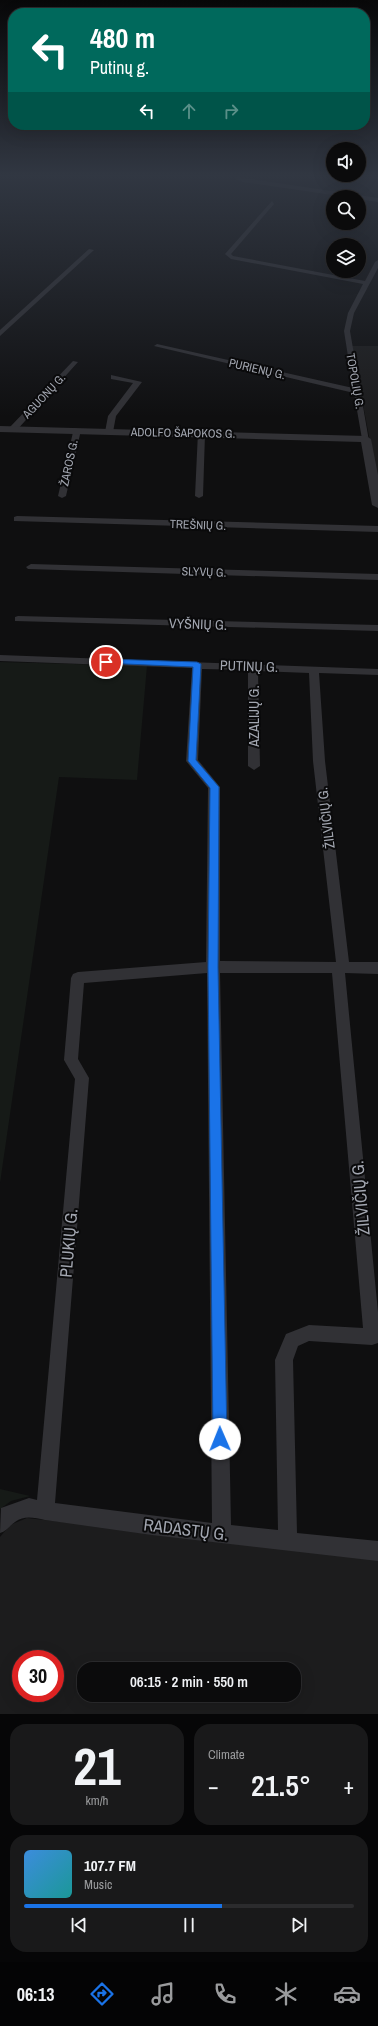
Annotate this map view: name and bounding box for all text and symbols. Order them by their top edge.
text: 480 m [90,19,155,57]
icon: left [24,24,76,76]
text: Putinų g. [90,55,149,80]
icon: left [136,100,158,122]
icon: ahead [178,100,200,122]
icon: right [220,100,242,122]
map controls [326,142,366,278]
button: sound [326,142,366,182]
button: search [326,190,366,230]
button: layers [326,238,366,278]
street label: TOPOLIŲ G. [342,352,368,410]
street label: PURIENŲ G. [227,355,287,383]
street label: AGUONŲ G. [18,370,69,423]
street label: ADOLFO ŠAPOKOS G. [130,424,235,442]
street label: ŽAROS G. [56,438,82,488]
street label: TREŠNIŲ G. [170,516,226,534]
street label: SLYVŲ G. [181,563,227,581]
street label: VYŠNIŲ G. [169,614,227,634]
pin [89,645,123,679]
icon: arrive [95,651,117,673]
street label: PUTINŲ G. [220,656,278,676]
street label: AZALIJŲ G. [245,685,263,748]
street label: ŽILVIČIŲ G. [313,786,339,850]
street label: ŽILVIČIŲ G. [345,1160,375,1236]
street label: PLUKIŲ G. [54,1208,82,1278]
position arrow [199,1418,241,1460]
street label: RADASTŲ G. [142,1512,230,1546]
speed limit sign: 30 [12,1650,64,1702]
text: 06:15 · 2 min · 550 m [130,1671,248,1692]
text: 21 [73,1731,121,1801]
text: Climate [208,1746,245,1763]
text: 21.5° [251,1765,311,1805]
text: − [208,1771,219,1801]
text: + [343,1771,354,1801]
text: km/h [85,1792,109,1809]
text: 107.7 FM [84,1855,136,1876]
text: Music [84,1876,112,1893]
icon: previous [68,1914,90,1936]
icon: pause [178,1914,200,1936]
icon: next [288,1914,310,1936]
icon: directions [88,1980,116,2008]
icon: music [149,1980,177,2008]
icon: phone [211,1980,239,2008]
icon: climate [272,1980,300,2008]
icon: car [333,1980,361,2008]
text: 06:13 [17,1982,54,2007]

